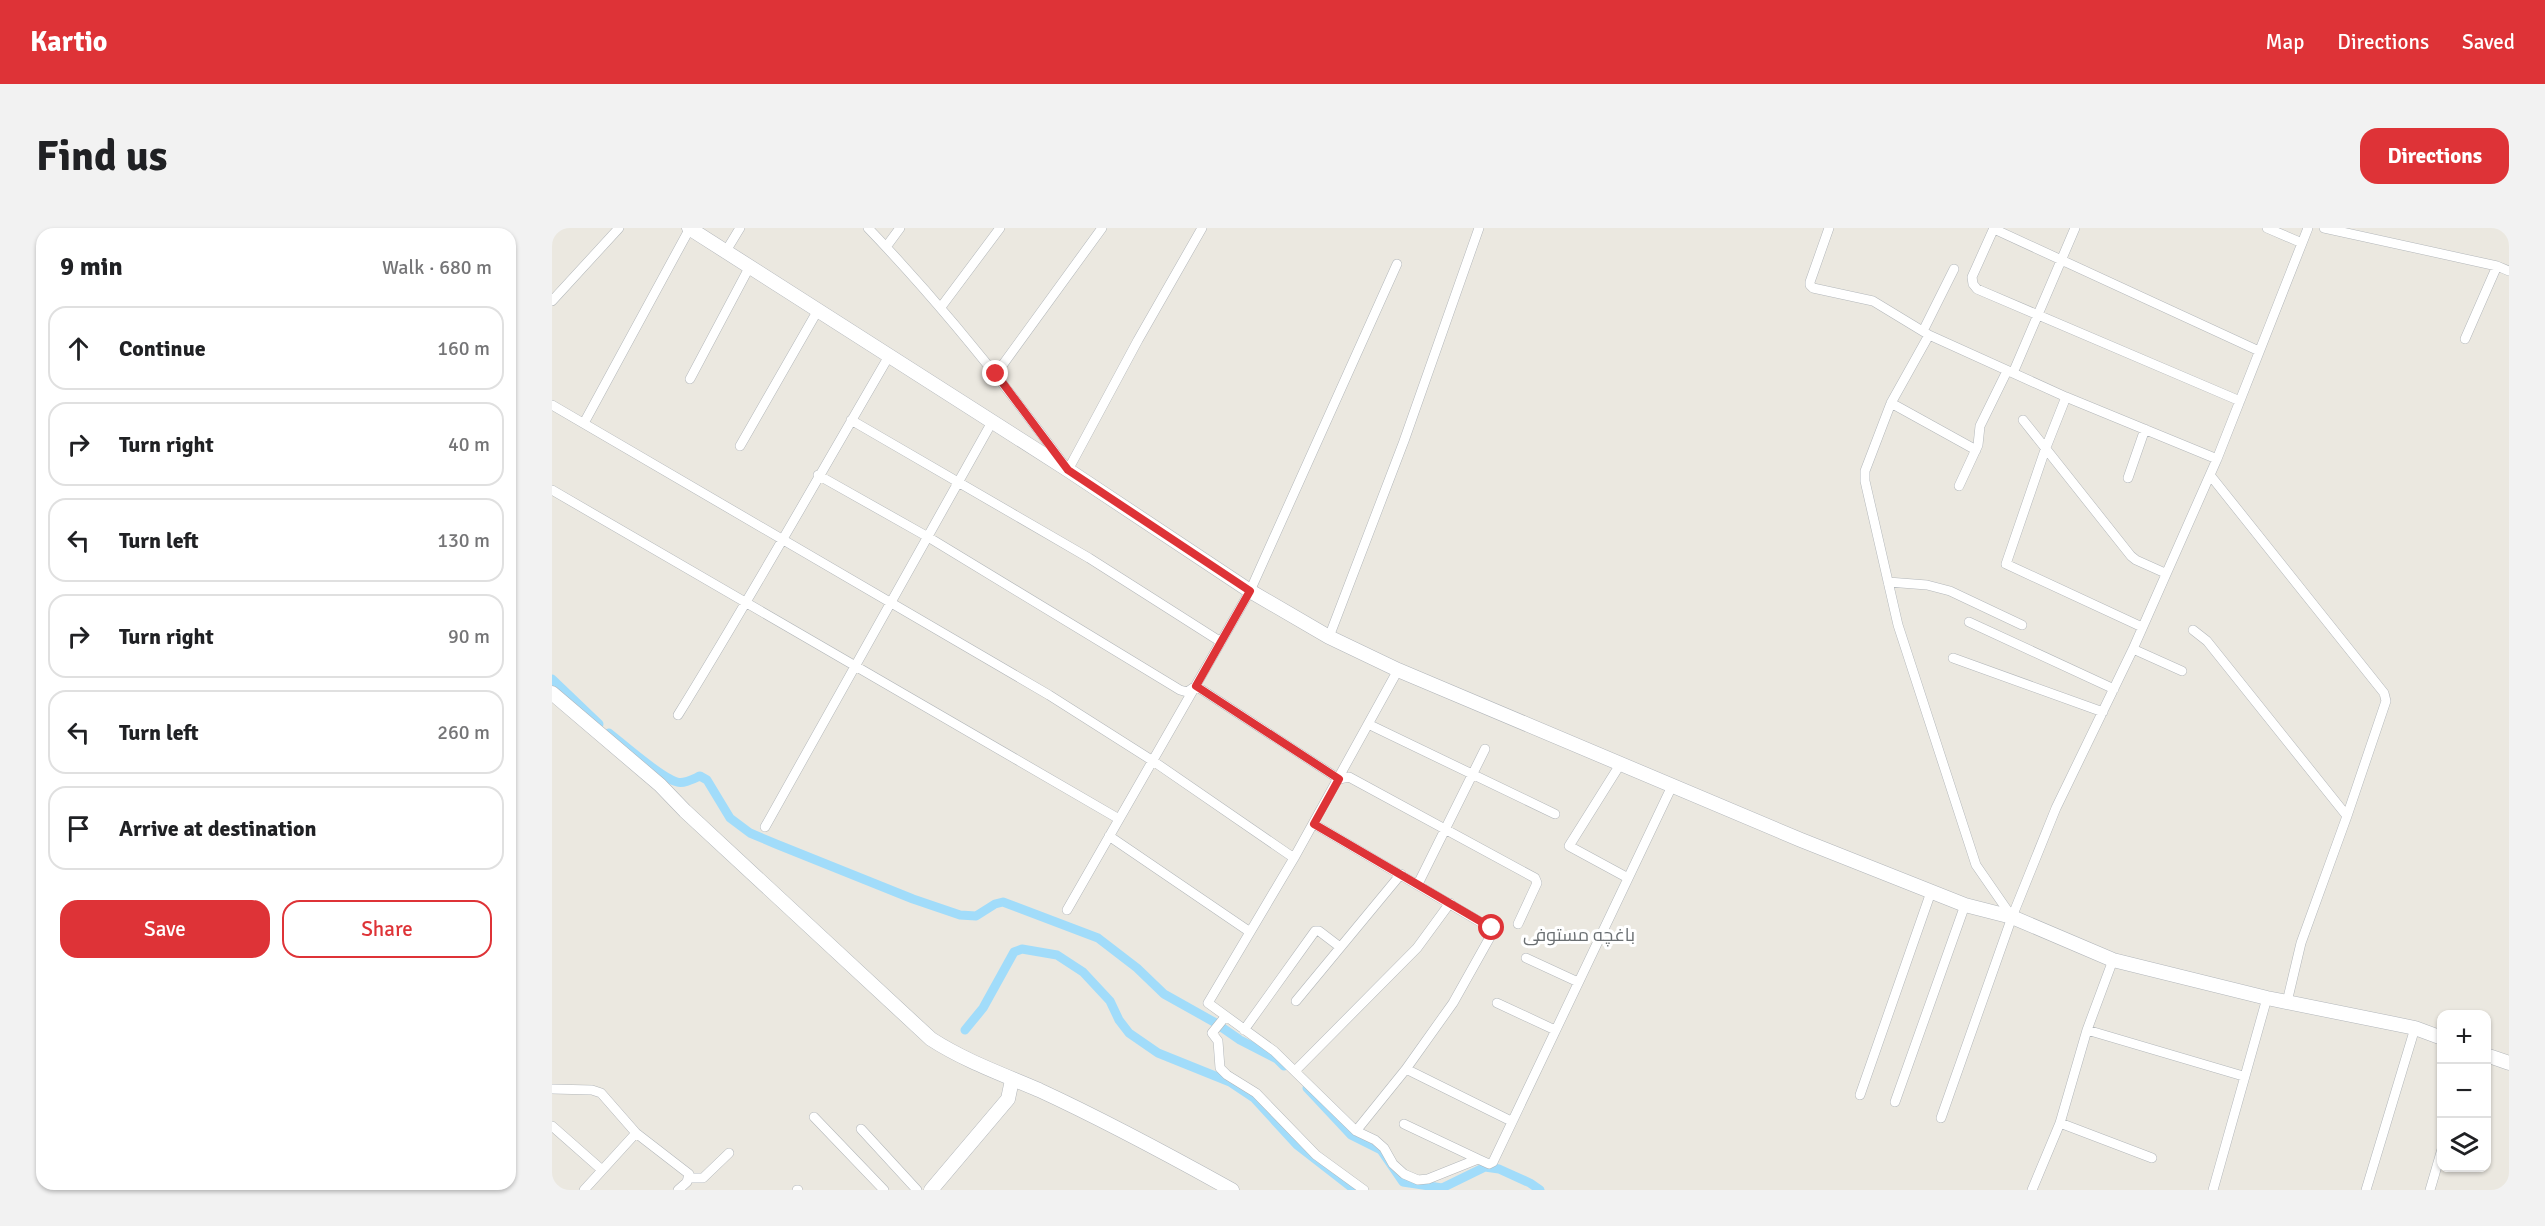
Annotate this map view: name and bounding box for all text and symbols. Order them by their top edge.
text: Kartio [30,25,107,59]
text: Map [2266,29,2304,55]
text: Directions [2337,29,2429,55]
text: Saved [2462,29,2515,55]
button: Directions [2360,128,2509,184]
text: Find us [36,131,167,182]
text: 9 min [60,251,123,283]
text: Walk · 680 m [382,255,492,280]
icon: ahead [62,332,95,365]
text: Continue [119,335,206,362]
text: 160 m [437,336,490,361]
route end [982,360,1008,386]
icon: right [62,428,95,461]
text: Turn right [119,431,214,458]
text: 40 m [448,432,490,457]
icon: left [62,524,95,557]
text: Turn left [119,527,199,554]
text: 130 m [437,528,490,553]
icon: right [62,620,95,653]
text: Turn right [119,623,214,650]
text: 90 m [448,624,490,649]
icon: left [62,716,95,749]
text: Turn left [119,719,199,746]
text: 260 m [437,720,490,745]
icon: arrive [62,812,95,845]
text: Arrive at destination [119,815,316,842]
button: Save [60,900,270,958]
button: Share [282,900,492,958]
route start [1478,914,1504,940]
district label: باغچه مستوفی [1523,924,1635,947]
map controls [2437,1010,2491,1172]
button: + [2437,1010,2491,1064]
button: − [2437,1064,2491,1118]
button: layers [2437,1118,2491,1172]

